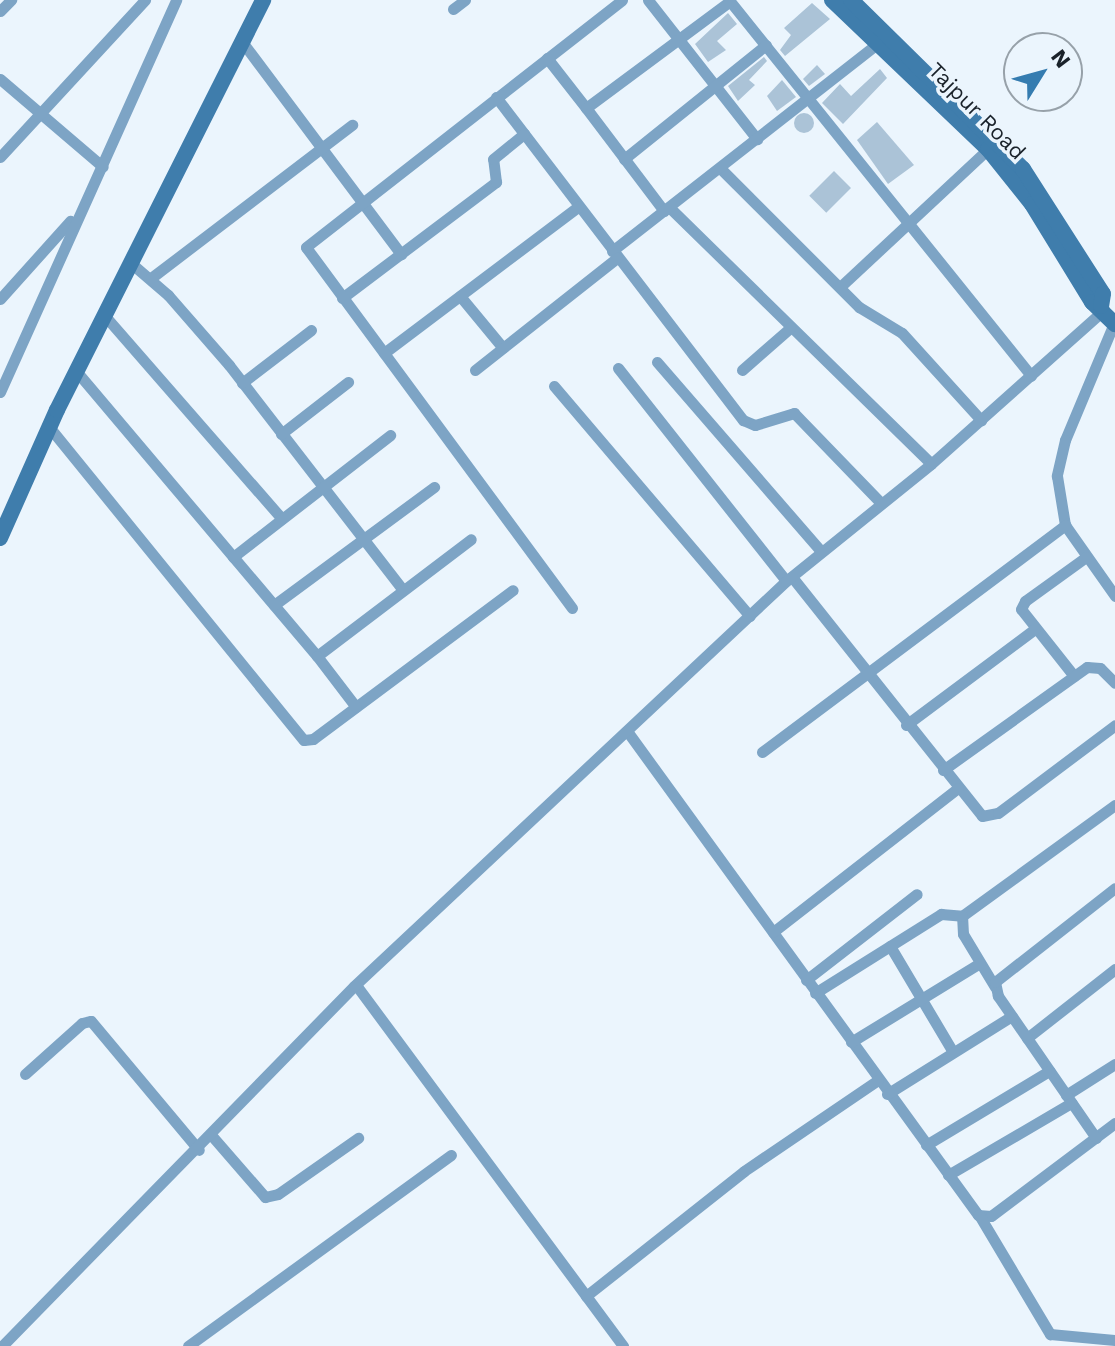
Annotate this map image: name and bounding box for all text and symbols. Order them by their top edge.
north arrow [1003,32,1083,112]
text: N [1046,44,1076,72]
street label: Tajpur Road [923,57,1031,165]

